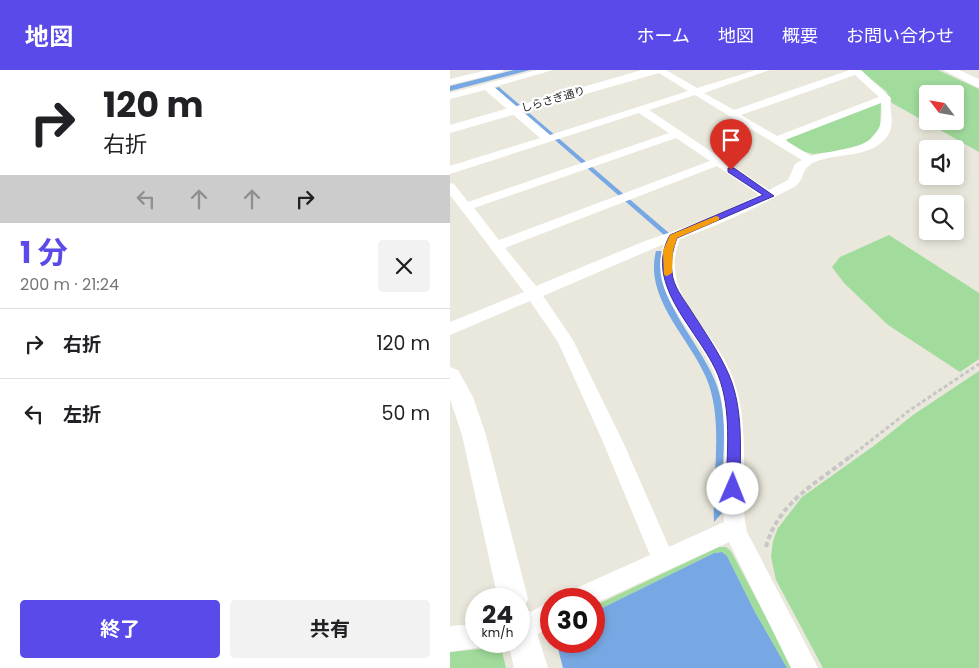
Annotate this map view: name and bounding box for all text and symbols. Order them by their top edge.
text: 地図 [25,20,73,53]
text: ホーム [637,23,690,48]
text: 地図 [718,23,754,48]
text: 概要 [782,23,818,48]
text: お問い合わせ [846,23,954,48]
text: 120 m [103,80,203,129]
street label: しらさぎ通り [519,82,587,116]
north arrow [919,85,964,130]
map controls [919,85,964,240]
icon: right [20,90,85,155]
pin [710,119,752,170]
icon: arrive [717,126,745,154]
text: 右折 [103,129,147,160]
button: sound [919,140,964,185]
icon: left [132,185,160,213]
icon: ahead [185,185,213,213]
icon: ahead [238,185,266,213]
icon: right [291,185,319,213]
button: search [919,195,964,240]
text: 1 分 [20,231,68,274]
button: close [378,240,430,292]
text: 200 m · 21:24 [20,273,119,296]
icon: right [20,330,48,358]
text: 120 m [376,330,430,357]
text: 右折 [63,331,101,358]
icon: left [20,400,48,428]
text: 50 m [381,400,430,427]
text: 左折 [63,401,101,428]
position arrow [706,462,758,514]
speed limit sign: 30 [540,588,605,653]
text: 24 [482,597,513,632]
button: 終了 [20,600,220,658]
button: 共有 [230,600,430,658]
text: km/h [482,624,513,641]

